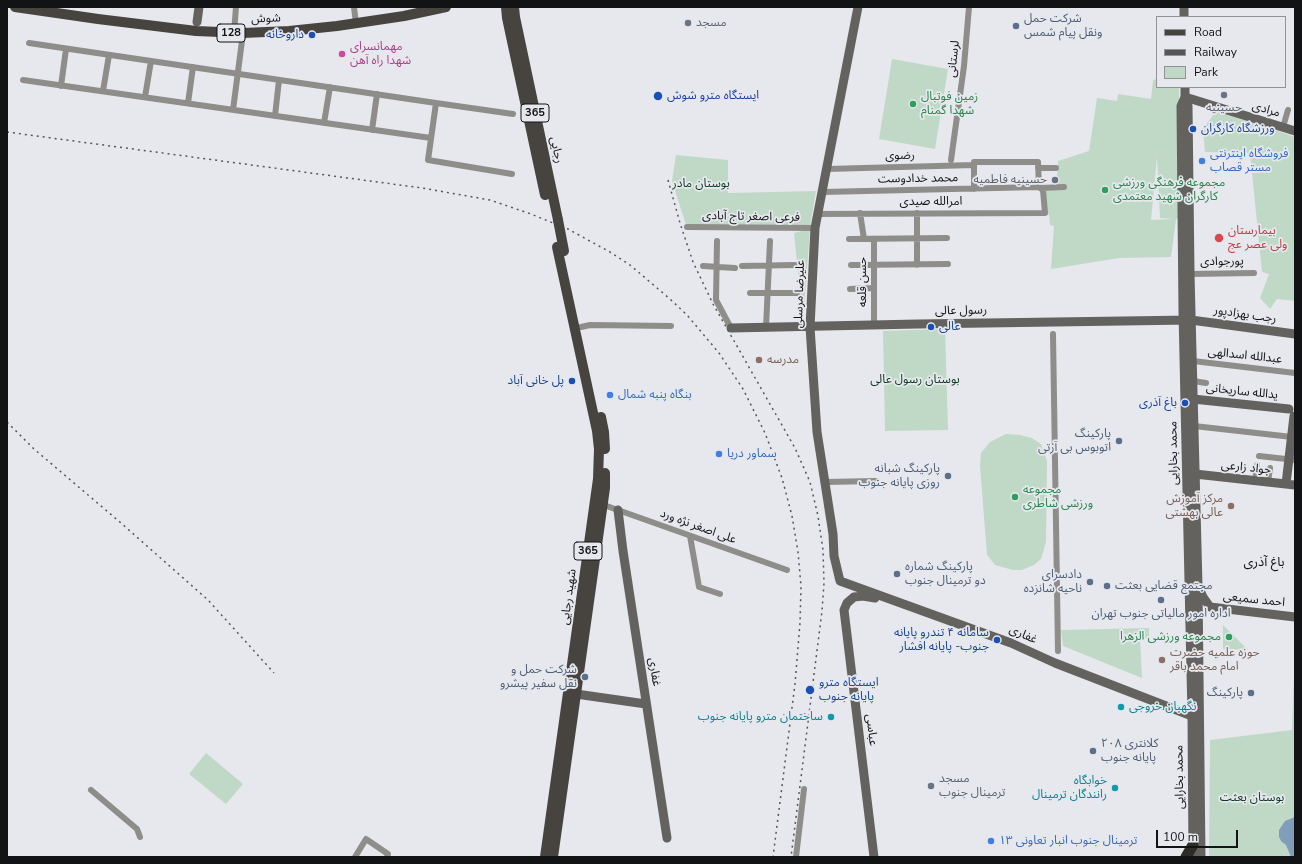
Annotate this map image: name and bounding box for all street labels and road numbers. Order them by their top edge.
street label: شوش [251,11,281,27]
road number: 128 [217,24,245,42]
street label: لرستانی [945,40,963,78]
street label: مرادی [1250,99,1282,121]
road number: 365 [521,104,549,122]
street label: رجایی [546,135,566,165]
street label: رضوی [885,149,915,163]
street label: محمد خدادوست [878,171,958,187]
street label: امرالله صیدی [900,195,962,209]
street label: فرعی اصغر تاج آبادی [702,209,800,225]
street label: پورجوادی [1200,254,1244,270]
street label: حسن قلعه [856,257,870,307]
street label: علیرضا مرسلی [792,260,808,328]
street label: رسول عالی [935,303,987,319]
street label: رجب بهزادپور [1213,303,1277,327]
street label: عبدالله اسدالهی [1207,345,1283,367]
street label: یدالله ساریخانی [1205,381,1279,403]
street label: محمد بخارایی [1166,421,1182,485]
street label: جواد زارعی [1220,458,1272,478]
street label: علی اصغر نژه ورد [658,507,738,547]
road number: 365 [574,542,602,560]
street label: شهید رجایی [558,568,580,626]
street label: احمد سمیعی [1222,590,1286,610]
street label: غفاری [1007,623,1039,647]
street label: غفاری [645,657,663,687]
street label: عباسی [862,713,880,747]
street label: محمد بخارایی [1172,745,1188,809]

